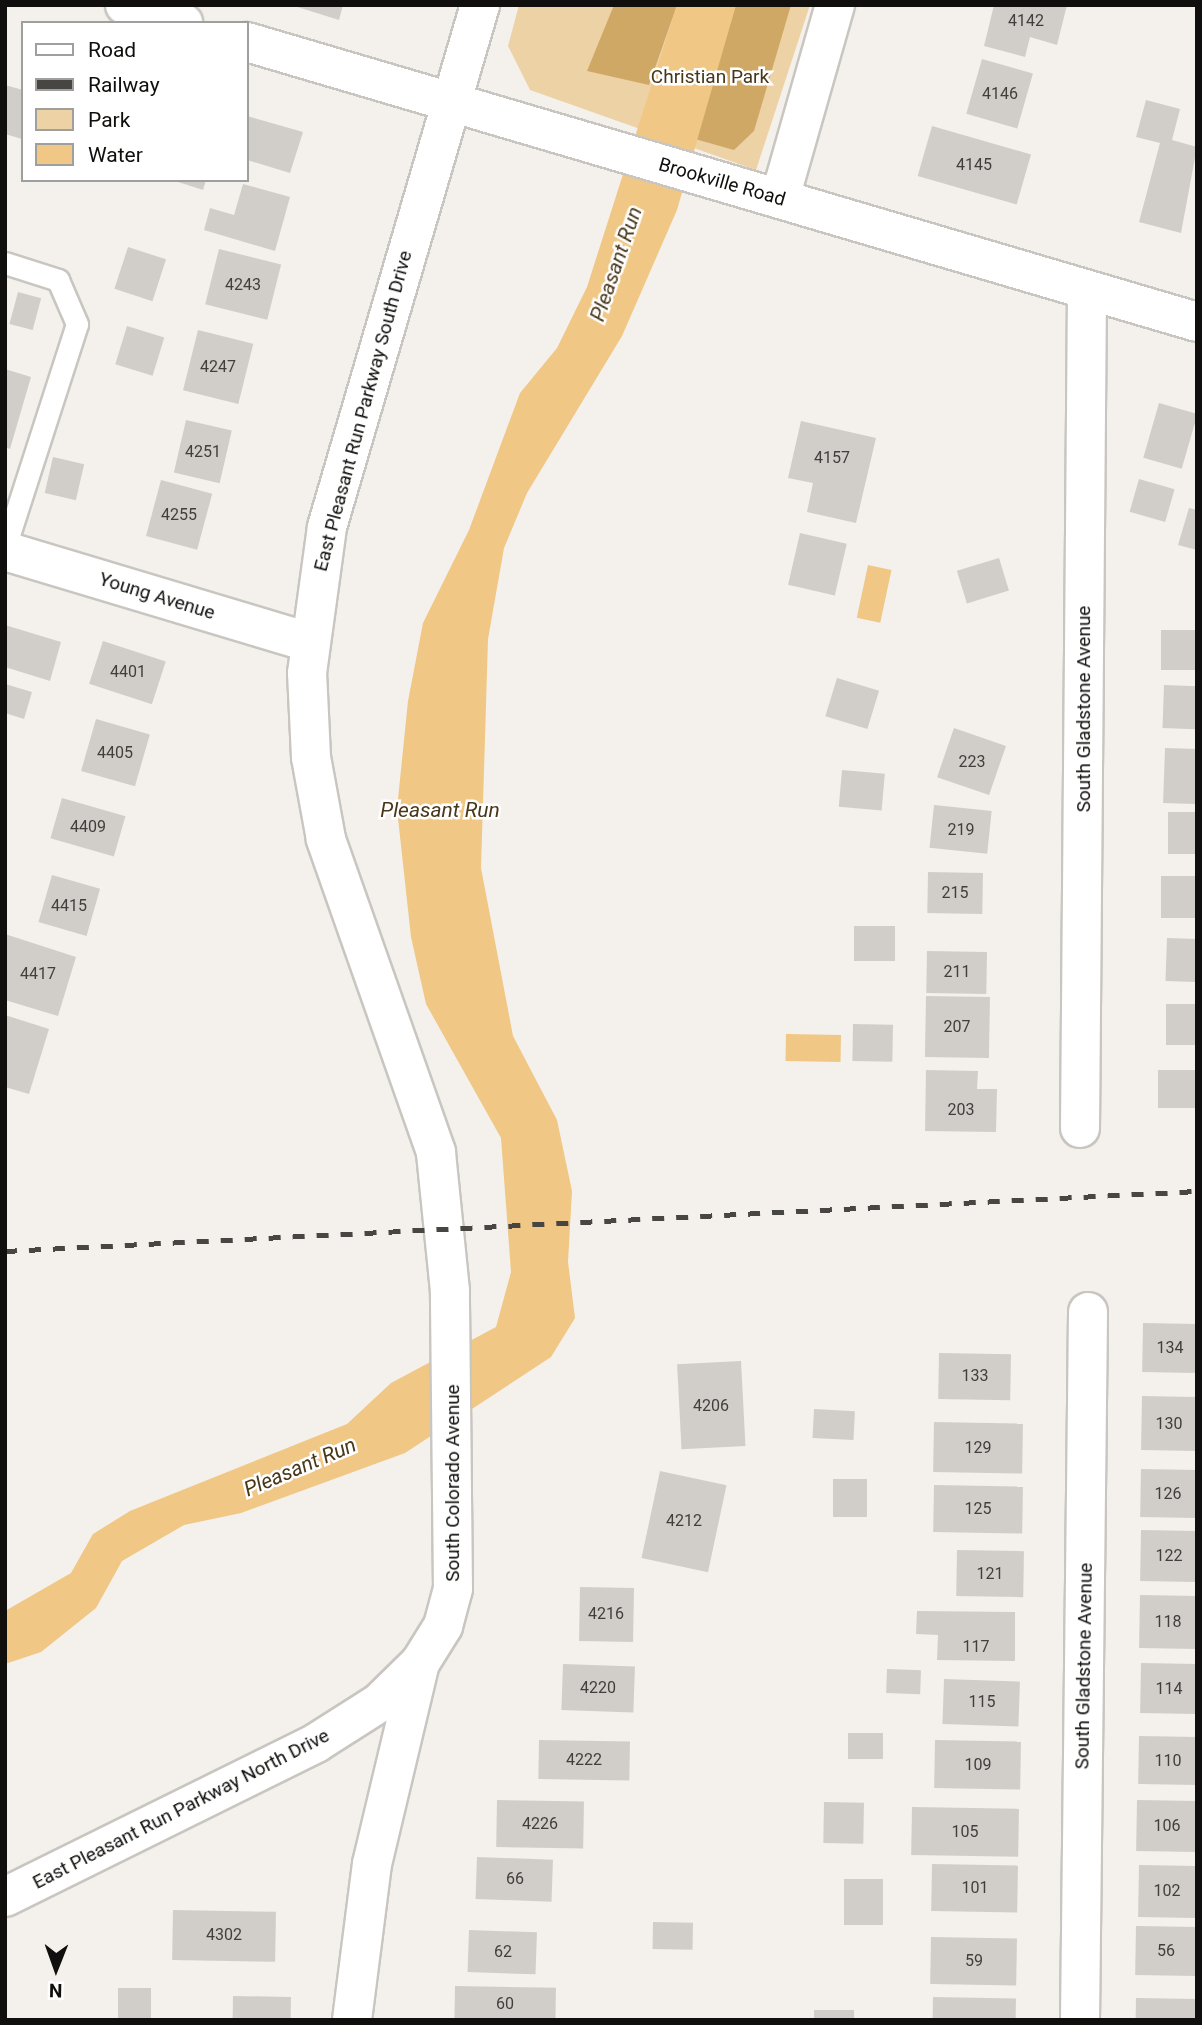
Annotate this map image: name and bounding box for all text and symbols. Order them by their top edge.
house number: 4142 [1008,11,1044,31]
legend [21,21,248,182]
text: Road [88,38,136,62]
park label: Christian Park [651,66,769,88]
text: Railway [88,73,160,97]
house number: 4146 [982,84,1018,104]
text: Park [88,108,130,132]
text: Water [88,143,143,167]
street label: Brookville Road [656,153,788,211]
house number: 4145 [956,155,992,175]
water label: Pleasant Run [585,203,647,325]
street label: East Pleasant Run Parkway South Drive [309,248,417,574]
house number: 4243 [225,275,261,295]
house number: 4247 [200,357,236,377]
house number: 4251 [185,442,221,462]
house number: 4157 [814,448,850,468]
house number: 4255 [161,505,197,525]
street label: Young Avenue [96,568,218,624]
street label: South Gladstone Avenue [1073,606,1095,812]
house number: 4401 [110,662,146,682]
house number: 4405 [97,743,133,763]
house number: 223 [959,752,985,772]
water label: Pleasant Run [380,797,500,823]
house number: 4409 [70,817,106,837]
house number: 219 [948,820,974,840]
house number: 215 [942,883,968,903]
house number: 4415 [51,896,87,916]
house number: 211 [944,962,970,982]
house number: 4417 [20,964,56,984]
house number: 207 [944,1017,970,1037]
house number: 203 [948,1100,974,1120]
house number: 134 [1157,1338,1183,1358]
house number: 133 [962,1366,988,1386]
street label: South Colorado Avenue [442,1384,464,1582]
house number: 4206 [693,1396,729,1416]
house number: 130 [1156,1414,1182,1434]
water label: Pleasant Run [240,1432,360,1502]
house number: 129 [965,1438,991,1458]
house number: 126 [1155,1484,1181,1504]
house number: 125 [965,1499,991,1519]
house number: 4212 [666,1511,702,1531]
house number: 122 [1156,1546,1182,1566]
street label: South Gladstone Avenue [1071,1562,1097,1770]
house number: 121 [977,1564,1003,1584]
house number: 4216 [588,1604,624,1624]
house number: 118 [1155,1612,1181,1632]
house number: 117 [963,1637,989,1657]
house number: 4220 [580,1678,616,1698]
house number: 114 [1156,1679,1182,1699]
house number: 115 [969,1692,995,1712]
street label: East Pleasant Run Parkway North Drive [29,1724,333,1894]
house number: 4222 [566,1750,602,1770]
house number: 110 [1155,1751,1181,1771]
house number: 109 [965,1755,991,1775]
house number: 4226 [522,1814,558,1834]
house number: 106 [1154,1816,1180,1836]
house number: 105 [952,1822,978,1842]
house number: 66 [506,1869,524,1889]
house number: 101 [962,1878,988,1898]
house number: 102 [1154,1881,1180,1901]
house number: 4302 [206,1925,242,1945]
north arrow [21,1934,91,2004]
house number: 56 [1157,1941,1175,1961]
house number: 62 [494,1942,512,1962]
house number: 59 [965,1951,983,1971]
text: N [49,1979,63,2002]
house number: 60 [496,1994,514,2014]

